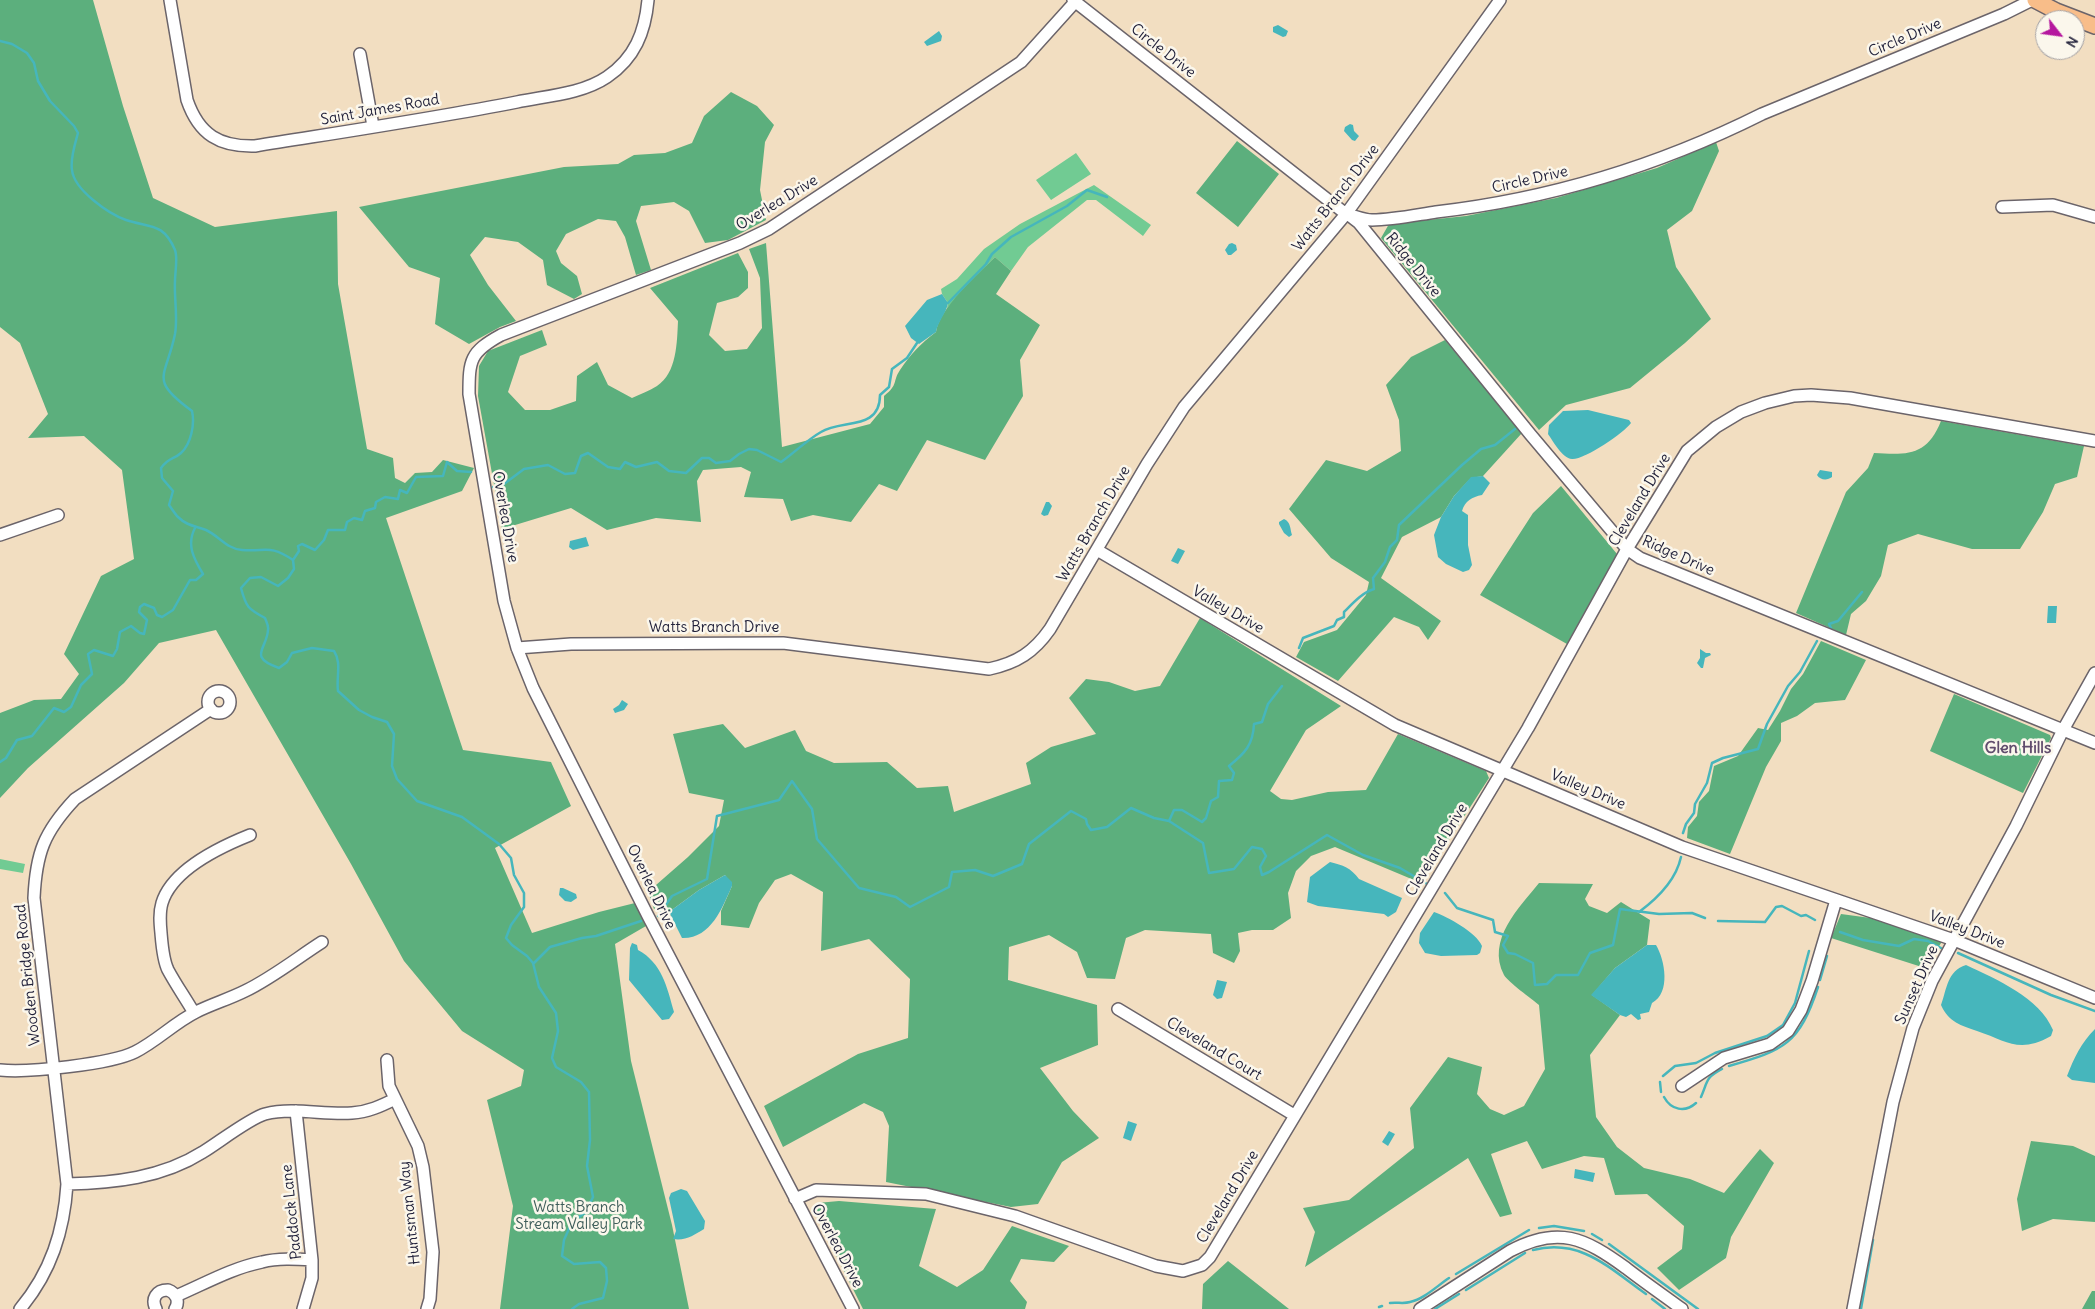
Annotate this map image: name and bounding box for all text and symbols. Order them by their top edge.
north arrow [2035,10,2085,60]
street label: Circle Drive [1866,15,1944,61]
street label: Circle Drive [1127,20,1199,82]
text: N [2062,33,2082,51]
street label: Saint James Road [319,91,441,129]
street label: Watts Branch Drive [1289,141,1383,255]
street label: Circle Drive [1490,163,1570,197]
street label: Overlea Drive [733,172,821,234]
street label: Ridge Drive [1382,229,1444,301]
street label: Cleveland Drive [1605,450,1675,550]
street label: Watts Branch Drive [1054,463,1134,585]
street label: Overlea Drive [488,470,522,564]
street label: Ridge Drive [1639,532,1717,580]
street label: Valley Drive [1189,582,1267,638]
street label: Watts Branch Drive [649,619,779,637]
district label: Glen Hills [1985,738,2051,758]
street label: Valley Drive [1548,766,1628,814]
street label: Cleveland Drive [1402,800,1472,900]
street label: Overlea Drive [623,842,679,932]
street label: Wooden Bridge Road [12,903,44,1047]
street label: Valley Drive [1927,907,2007,953]
street label: Sunset Drive [1892,943,1942,1027]
street label: Cleveland Court [1163,1014,1265,1084]
street label: Cleveland Drive [1193,1147,1263,1247]
street label: Huntsman Way [396,1160,424,1266]
street label: Paddock Lane [278,1164,306,1260]
park label: Watts Branch Stream Valley Park [515,1199,643,1234]
street label: Overlea Drive [807,1201,867,1291]

